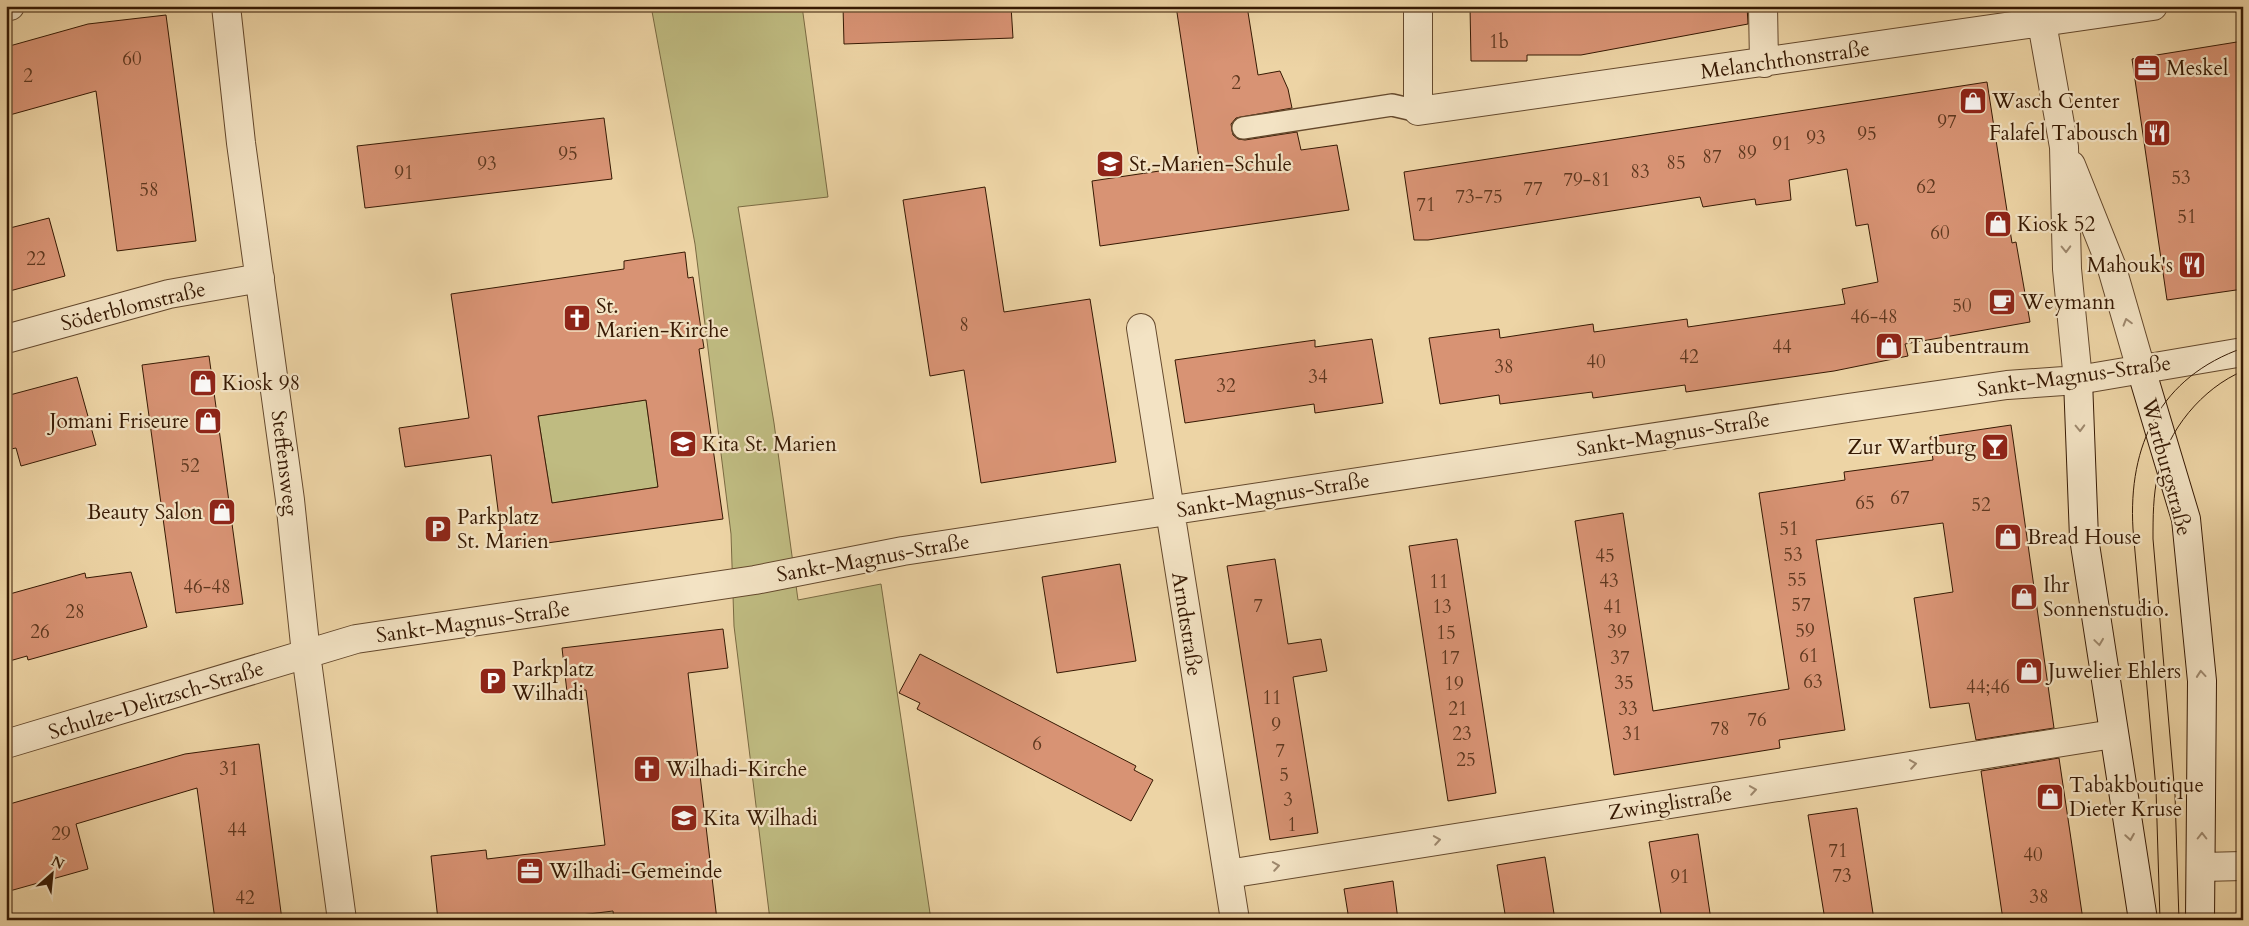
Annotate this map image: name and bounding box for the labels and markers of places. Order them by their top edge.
office icon: Meskel [2132,53,2162,83]
place label: Meskel [2166,54,2228,83]
shop icon: Wasch Center [1958,86,1988,116]
place label: Wasch Center [1991,87,2120,116]
restaurant icon: Falafel Tabousch [2142,118,2172,148]
place label: Falafel Tabousch [1989,119,2138,148]
school or university icon: St.-Marien-Schule [1095,149,1125,179]
place label: St.-Marien-Schule [1129,150,1292,179]
shop icon: Kiosk 52 [1983,209,2013,239]
place label: Kiosk 52 [2017,210,2096,239]
restaurant icon: Mahouk's [2177,250,2207,280]
place label: Mahouk's [2087,251,2173,280]
cafe icon: Weymann [1987,287,2017,317]
place label: Weymann [2020,288,2116,317]
place label: St. Marien-Kirche [596,292,729,345]
church icon: St. Marien-Kirche [562,303,592,333]
shop icon: Taubentraum [1874,331,1904,361]
place label: Taubentraum [1908,332,2030,361]
shop icon: Kiosk 98 [188,368,218,398]
place label: Kiosk 98 [222,369,300,398]
shop icon: Jomani Friseure [193,406,223,436]
place label: Jomani Friseure [46,407,189,436]
school or university icon: Kita St. Marien [668,429,698,459]
place label: Kita St. Marien [702,430,837,459]
bar icon: Zur Wartburg [1980,432,2010,462]
place label: Zur Wartburg [1847,433,1976,462]
shop icon: Beauty Salon [207,497,237,527]
place label: Beauty Salon [87,498,203,527]
place label: Parkplatz St. Marien [457,503,549,556]
parking icon: Parkplatz St. Marien [423,514,453,544]
shop icon: Bread House [1993,522,2023,552]
place label: Bread House [2027,523,2141,552]
place label: Ihr Sonnenstudio. [2043,571,2169,624]
shop icon: Ihr Sonnenstudio. [2009,582,2039,612]
place label: Parkplatz Wilhadi [511,655,595,708]
shop icon: Juwelier Ehlers [2014,656,2044,686]
place label: Juwelier Ehlers [2045,657,2181,686]
parking icon: Parkplatz Wilhadi [478,666,508,696]
church icon: Wilhadi-Kirche [632,754,662,784]
place label: Wilhadi-Kirche [665,755,807,784]
place label: Tabakboutique Dieter Kruse [2069,771,2204,824]
shop icon: Tabakboutique Dieter Kruse [2035,782,2065,812]
school or university icon: Kita Wilhadi [669,803,699,833]
place label: Kita Wilhadi [703,804,818,833]
office icon: Wilhadi-Gemeinde [515,856,545,886]
place label: Wilhadi-Gemeinde [548,857,723,886]

